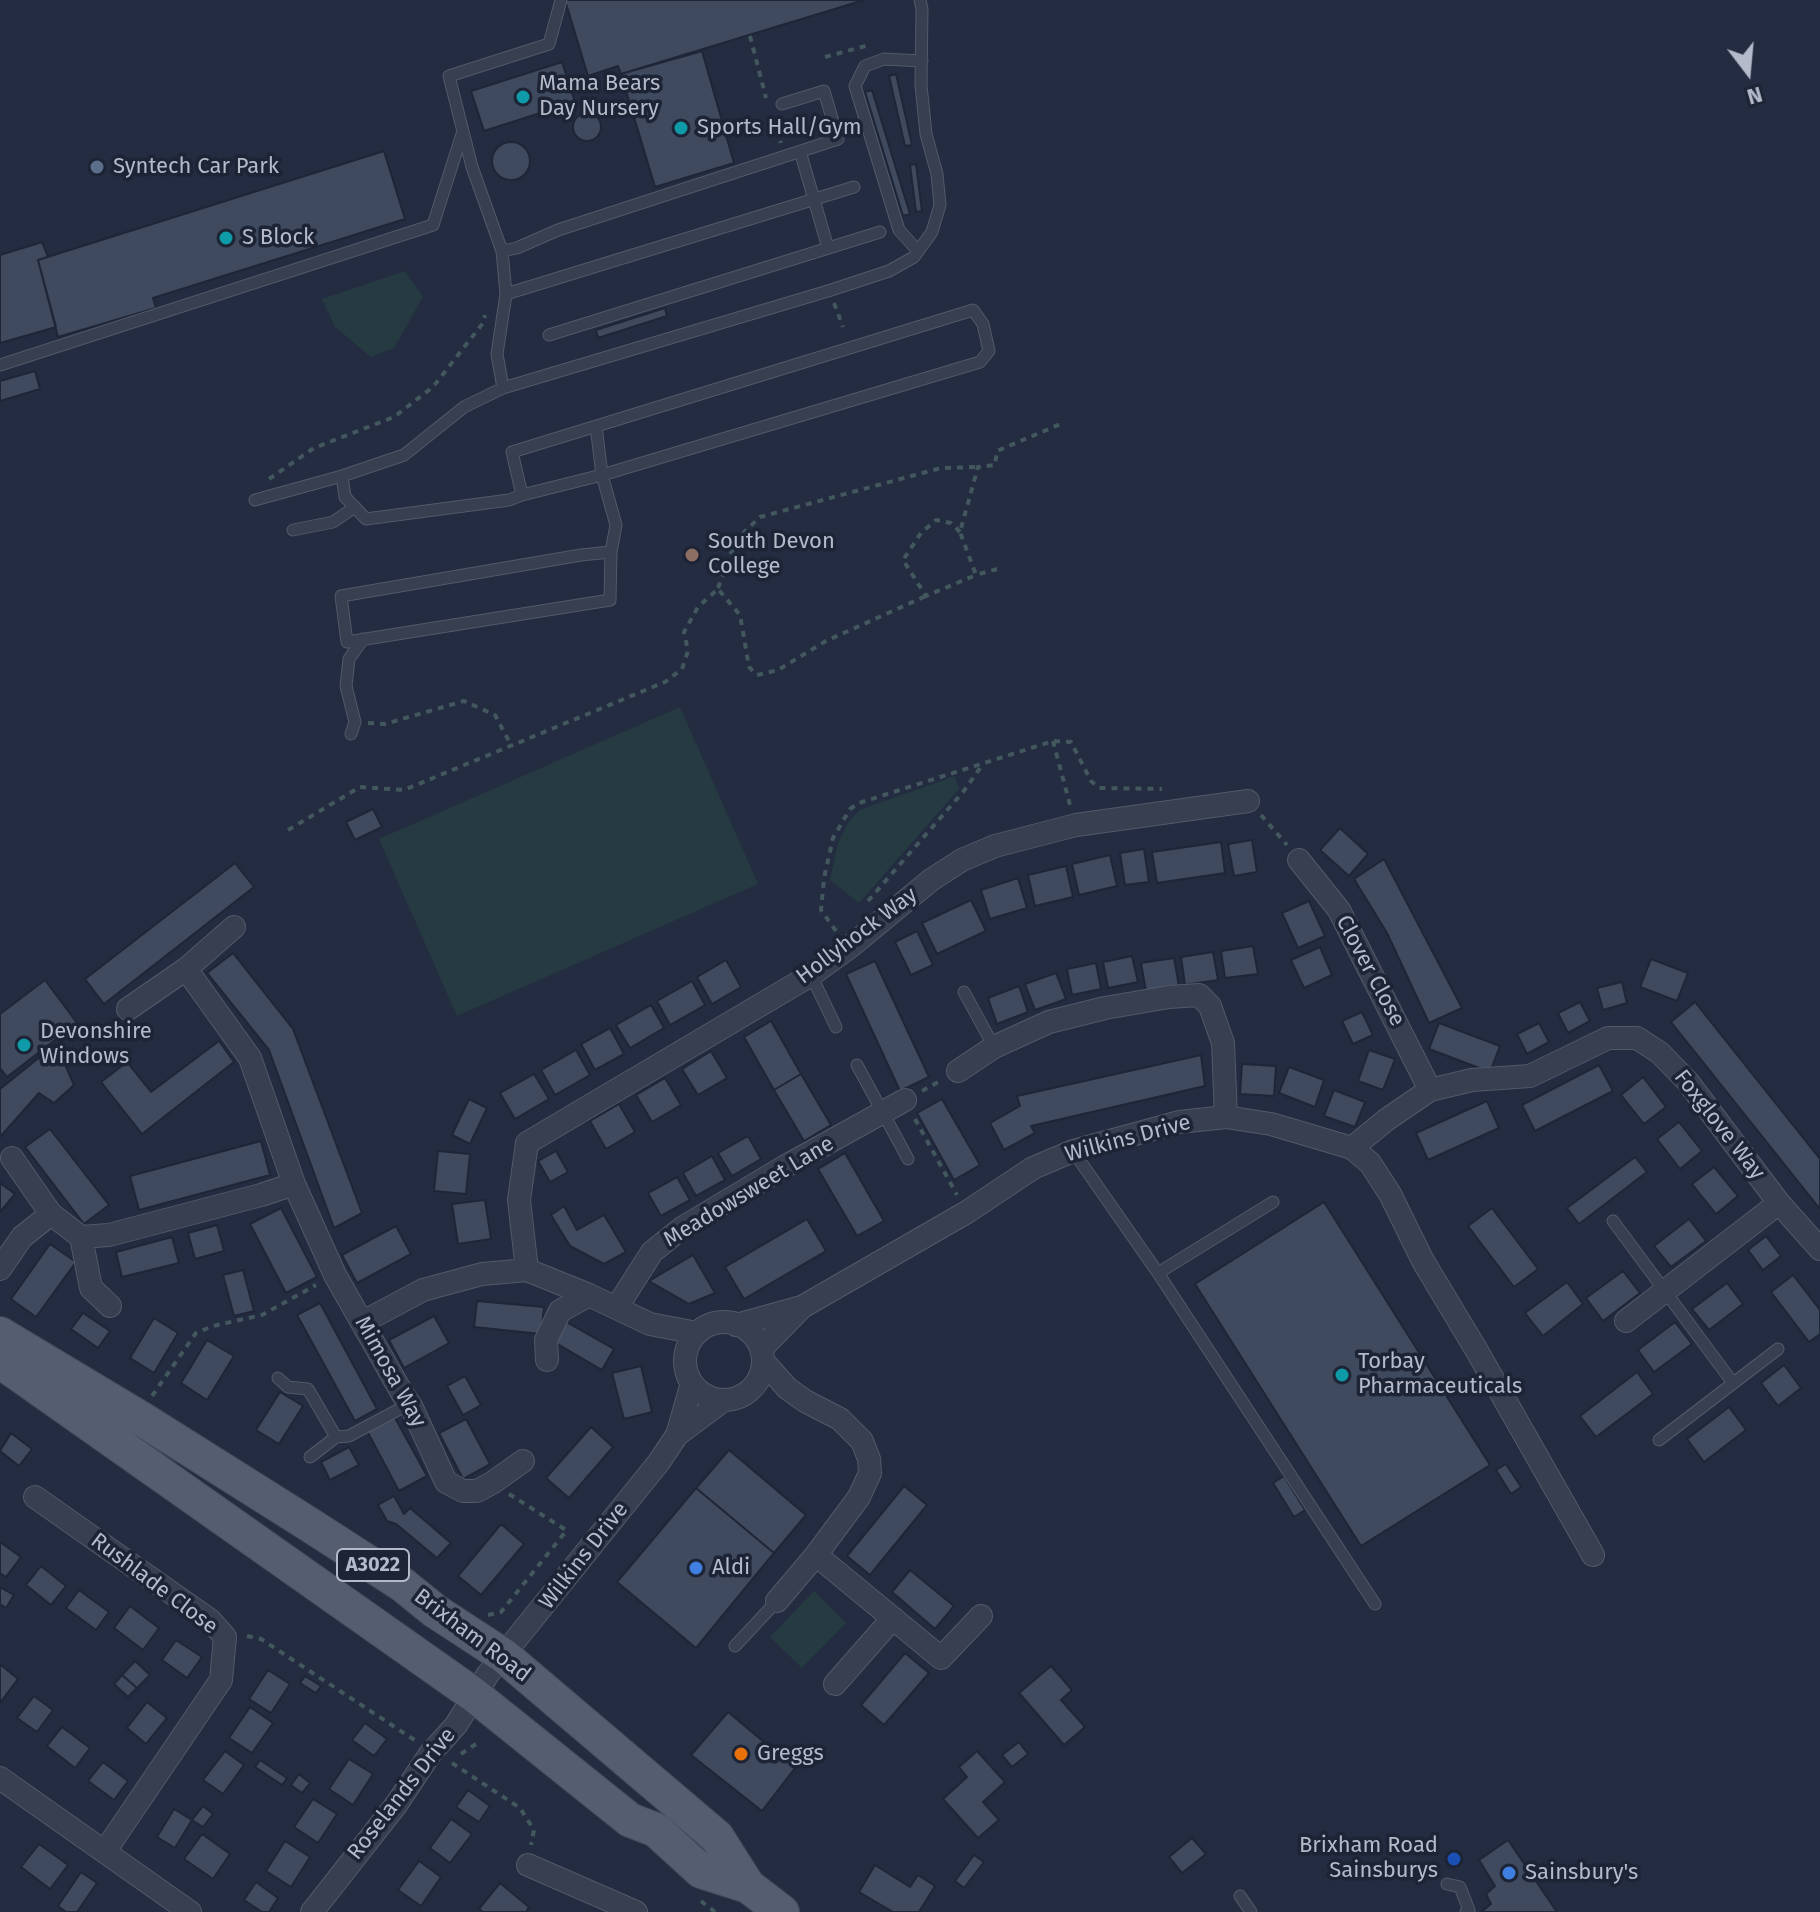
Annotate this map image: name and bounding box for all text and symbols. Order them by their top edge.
north arrow [1708,32,1788,112]
place label: Mama Bears Day Nursery [539,71,660,122]
text: N [1744,81,1765,111]
marker: Mama Bears Day Nursery [514,88,532,106]
place label: Sports Hall/Gym [697,115,862,141]
marker: Sports Hall/Gym [672,119,690,137]
place label: Syntech Car Park [113,154,279,180]
marker: Syntech Car Park [88,158,106,176]
place label: S Block [242,225,314,251]
marker: S Block [217,229,235,247]
place label: South Devon College [708,529,835,580]
marker: South Devon College [683,546,701,564]
street label: Hollyhock Way [791,882,923,990]
street label: Clover Close [1330,911,1410,1031]
place label: Devonshire Windows [40,1019,152,1070]
marker: Devonshire Windows [15,1036,33,1054]
street label: Foxglove Way [1668,1065,1770,1185]
street label: Wilkins Drive [1062,1110,1194,1168]
street label: Meadowsweet Lane [659,1131,839,1253]
street label: Mimosa Way [349,1312,431,1432]
place label: Torbay Pharmaceuticals [1358,1349,1522,1400]
marker: Torbay Pharmaceuticals [1333,1366,1351,1384]
street label: Wilkins Drive [534,1497,634,1615]
street label: Rushlade Close [85,1528,223,1640]
road number: A3022 [337,1549,409,1581]
place label: Aldi [712,1555,750,1581]
marker: Aldi [687,1559,705,1577]
street label: Brixham Road [409,1584,535,1688]
street label: Roselands Drive [342,1723,462,1865]
place label: Greggs [757,1741,824,1767]
marker: Greggs [732,1745,750,1763]
place label: Brixham Road Sainsburys [1299,1833,1438,1884]
marker: Brixham Road Sainsburys [1445,1850,1463,1868]
place label: Sainsbury's [1525,1860,1638,1886]
marker: Sainsbury's [1500,1864,1518,1882]

